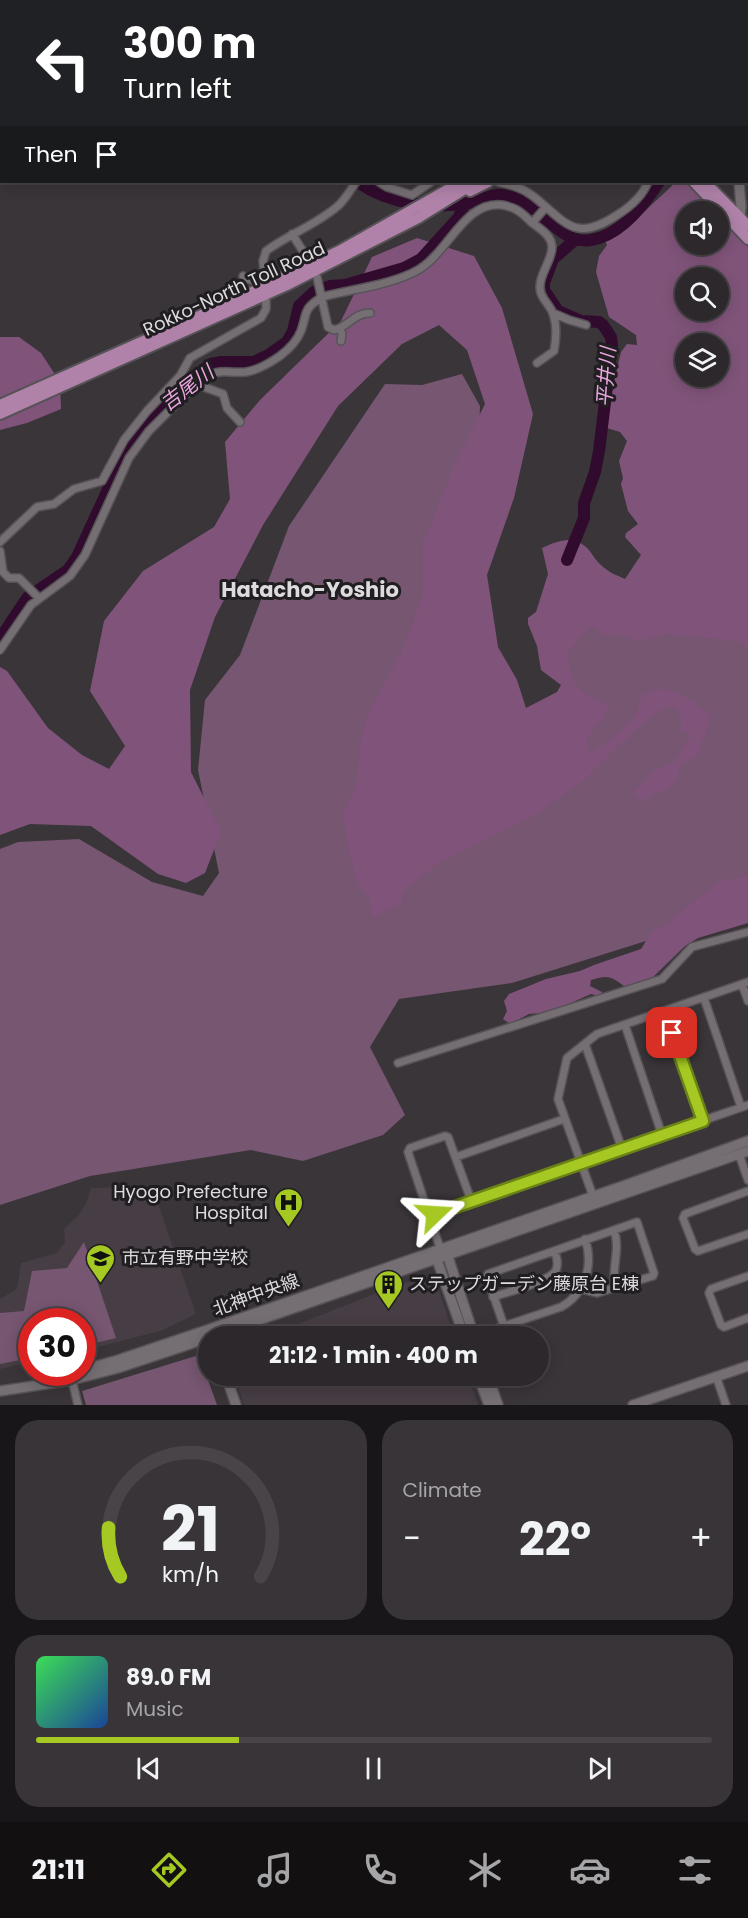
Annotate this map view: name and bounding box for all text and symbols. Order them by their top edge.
text: 300 m [123,14,257,73]
icon: left [24,24,102,102]
text: Turn left [123,70,232,107]
icon: arrive [90,138,123,171]
text: Then [24,139,78,170]
map controls [675,201,729,387]
button: sound [675,201,729,255]
street label: Rokko-North Toll Road [139,235,329,342]
button: search [675,267,729,321]
button: layers [675,333,729,387]
water label: 平井川 [590,344,622,408]
water label: 吉尾川 [155,358,221,417]
district label: Hatacho-Yoshio [221,575,399,604]
pin [646,1007,697,1058]
icon: arrive [655,1016,688,1049]
place label: Hyogo Prefecture Hospital [113,1179,268,1225]
position arrow [403,1182,467,1246]
hospital icon: Hyogo Prefecture Hospital [273,1186,305,1228]
school or university icon: 市立有野中学校 [85,1242,117,1284]
place label: 市立有野中学校 [122,1245,248,1270]
street label: 北神中央線 [209,1267,302,1322]
building icon: ステップガーデン藤原台 E棟 [372,1268,404,1310]
place label: ステップガーデン藤原台 E棟 [409,1271,639,1296]
speed limit sign: 30 [18,1308,96,1386]
text: 21:12 · 1 min · 400 m [269,1340,478,1371]
text: Climate [403,1476,482,1504]
text: 21 [161,1485,220,1573]
text: 22° [519,1508,591,1571]
text: − [403,1515,421,1562]
text: + [689,1515,712,1562]
text: km/h [162,1559,219,1590]
text: 89.0 FM [126,1662,211,1693]
text: Music [126,1695,184,1723]
icon: previous [132,1752,165,1785]
icon: pause [357,1752,390,1785]
icon: next [583,1752,616,1785]
icon: directions [148,1849,190,1891]
icon: music [254,1849,296,1891]
icon: phone [359,1849,401,1891]
icon: climate [464,1849,506,1891]
icon: car [569,1849,611,1891]
icon: filters [674,1849,716,1891]
text: 21:11 [32,1851,85,1888]

